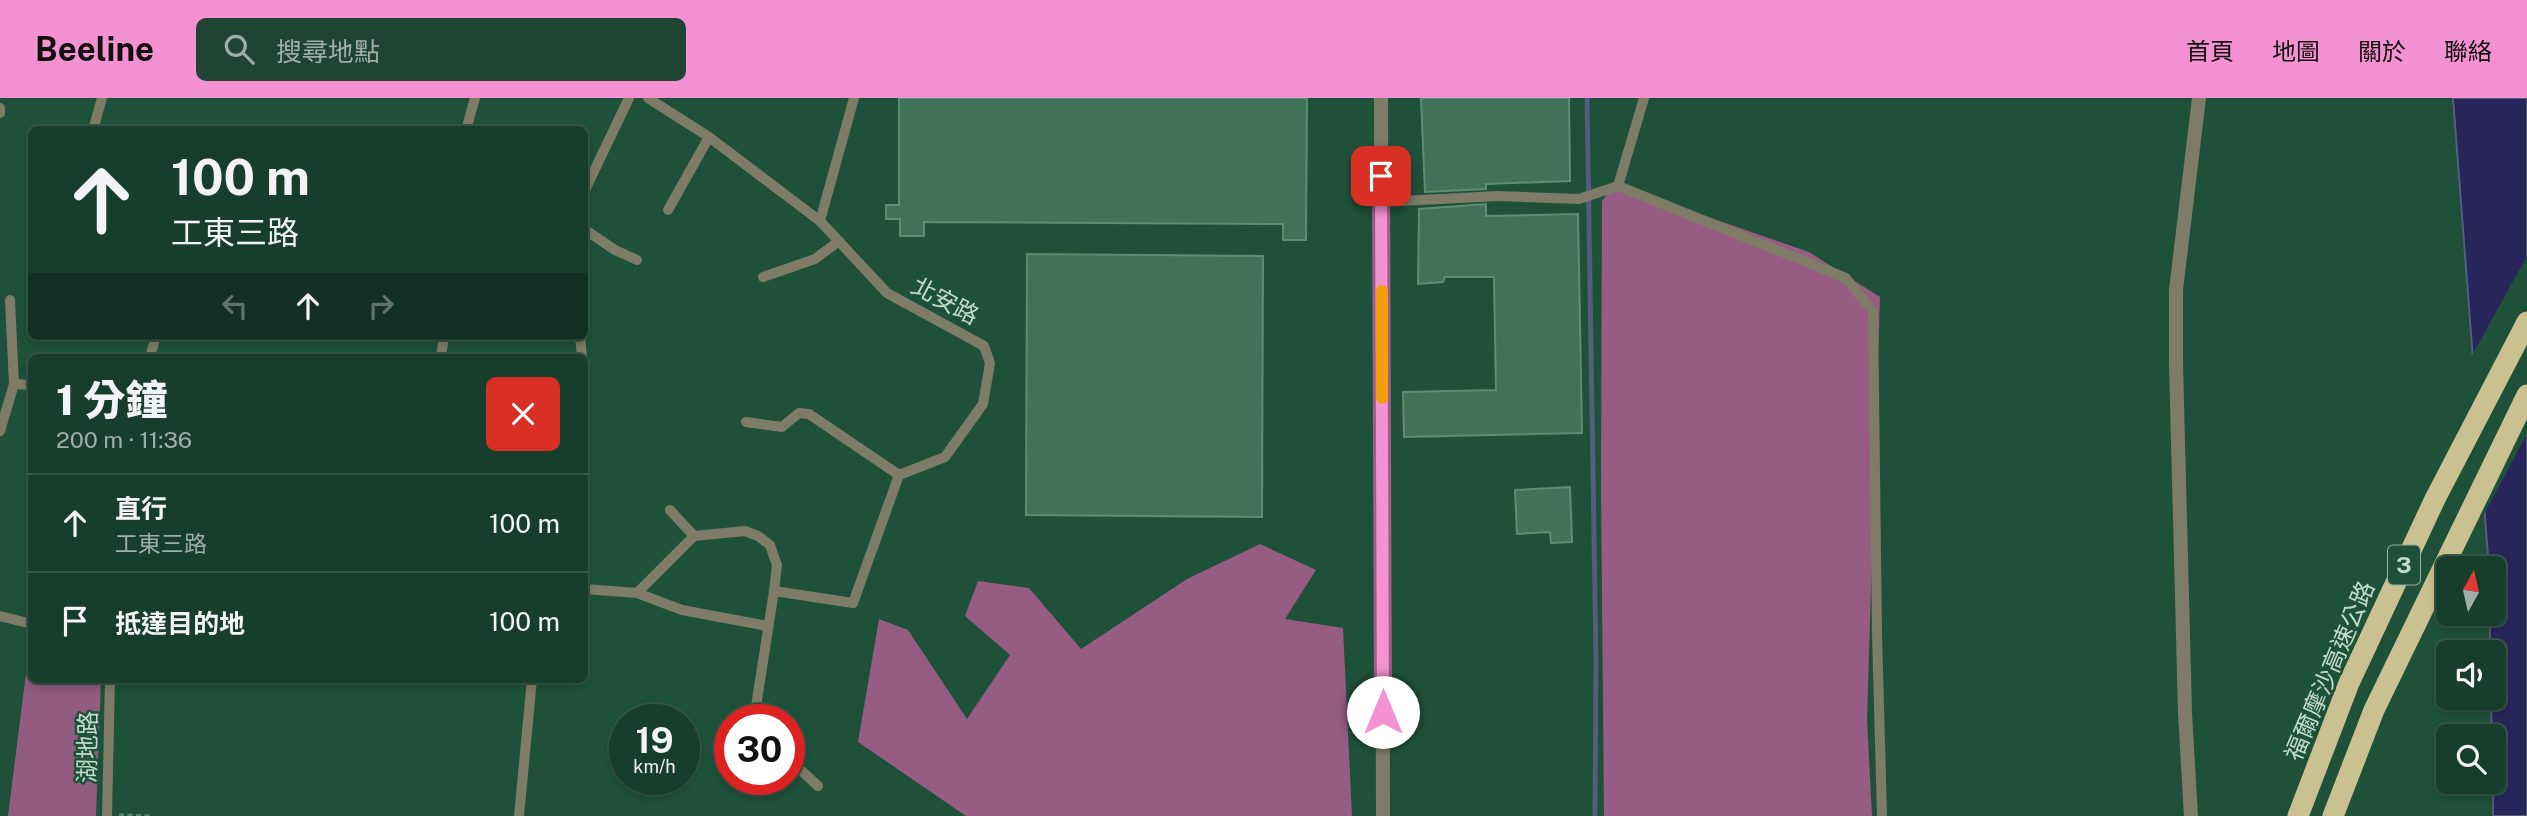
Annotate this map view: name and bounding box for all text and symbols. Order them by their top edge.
search box [196,18,686,81]
text: Beeline [35,30,154,68]
icon: search [220,30,258,68]
text: 搜尋地點 [276,36,380,67]
text: 首頁 [2186,37,2234,65]
text: 地圖 [2272,37,2320,65]
text: 關於 [2358,37,2406,65]
text: 聯絡 [2444,37,2492,65]
pin [1351,146,1411,206]
text: 100 m [171,148,310,206]
icon: ahead [56,154,147,245]
icon: arrive [1362,157,1400,195]
text: 工東三路 [171,214,299,251]
street label: 北安路 [907,271,984,329]
icon: left [216,287,254,325]
icon: ahead [289,287,327,325]
icon: right [362,287,400,325]
text: 1 分鐘 [56,375,168,424]
button: close [486,377,560,451]
text: 200 m · 11:36 [56,426,192,453]
text: 直行 [115,493,167,524]
icon: ahead [56,504,94,542]
text: 100 m [489,508,560,539]
text: 工東三路 [115,530,207,557]
road number: 3 [2388,545,2420,584]
north arrow [2436,556,2506,626]
map controls [2436,556,2506,794]
street label: 福爾摩沙高速公路 [2279,577,2379,764]
icon: arrive [56,602,94,640]
text: 100 m [489,606,560,637]
text: 抵達目的地 [115,608,245,639]
button: sound [2436,640,2506,710]
position arrow [1346,675,1420,749]
speed limit sign: 30 [714,704,805,795]
street label: 湖地路 [72,711,102,783]
text: 19 [635,720,674,761]
button: search [2436,724,2506,794]
text: km/h [633,756,676,777]

